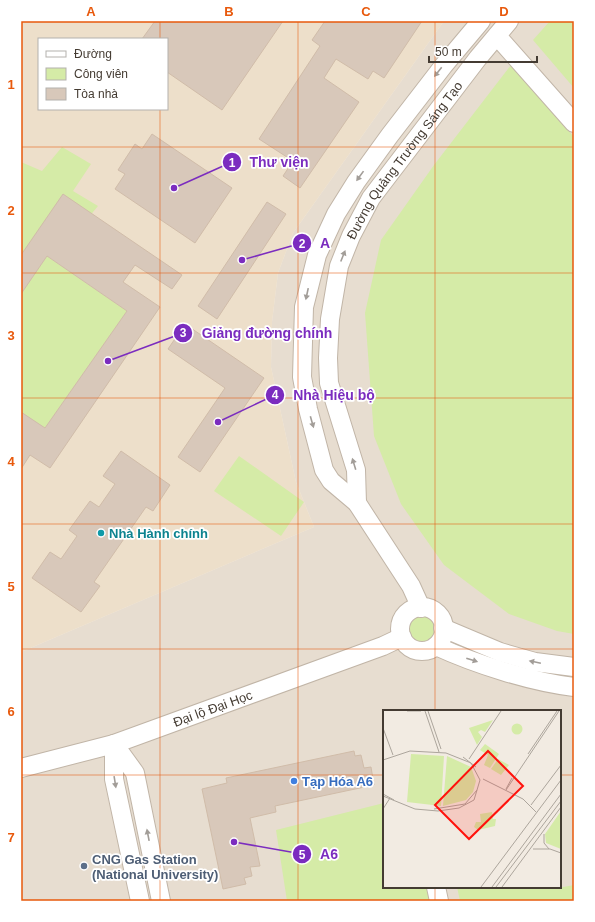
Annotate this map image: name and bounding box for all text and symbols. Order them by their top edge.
text: A [86,4,96,19]
text: B [224,4,234,19]
text: C [361,4,371,19]
text: D [499,4,509,19]
legend [38,38,168,110]
scale bar [429,38,537,64]
text: 50 m [435,45,462,59]
text: Đường [74,47,112,61]
text: Công viên [74,67,128,81]
one-way arrow [434,67,442,78]
text: 1 [7,77,15,92]
street label: Đường Quảng Trường Sáng Tạo [344,78,465,242]
text: Tòa nhà [74,87,118,101]
callout: Thư viện [222,149,317,175]
text: Thư viện [249,154,309,170]
text: 1 [229,156,236,170]
one-way arrow [356,171,364,182]
text: 2 [7,203,15,218]
callout: A [292,230,338,256]
text: A [320,235,330,251]
text: 2 [299,237,306,251]
one-way arrow [341,249,347,261]
one-way arrow [304,288,310,300]
callout: Giảng đường chính [173,320,340,346]
text: Giảng đường chính [202,325,332,341]
text: 3 [180,326,187,340]
text: 3 [7,328,15,343]
callout: Nhà Hiệu bộ [265,382,383,408]
text: Nhà Hiệu bộ [293,387,375,403]
text: 4 [272,388,279,402]
one-way arrow [309,417,315,429]
text: 4 [7,454,15,469]
one-way arrow [351,458,357,470]
place label: Nhà Hành chính [109,526,208,541]
marker: Nhà Hành chính [96,528,106,538]
text: 5 [7,579,15,594]
one-way arrow [466,657,478,663]
one-way arrow [529,658,542,664]
street label: Đại lộ Đại Học [171,687,255,730]
text: 6 [7,704,15,719]
inset map [383,710,561,888]
place label: Tạp Hóa A6 [302,774,373,789]
one-way arrow [112,776,118,789]
marker: Tạp Hóa A6 [289,776,299,786]
one-way arrow [144,829,150,841]
text: 7 [7,830,15,845]
callout: A6 [292,841,346,867]
text: A6 [320,846,338,862]
text: 5 [299,848,306,862]
place label: CNG Gas Station (National University) [92,852,218,882]
marker: CNG Gas Station (National University) [79,861,89,871]

